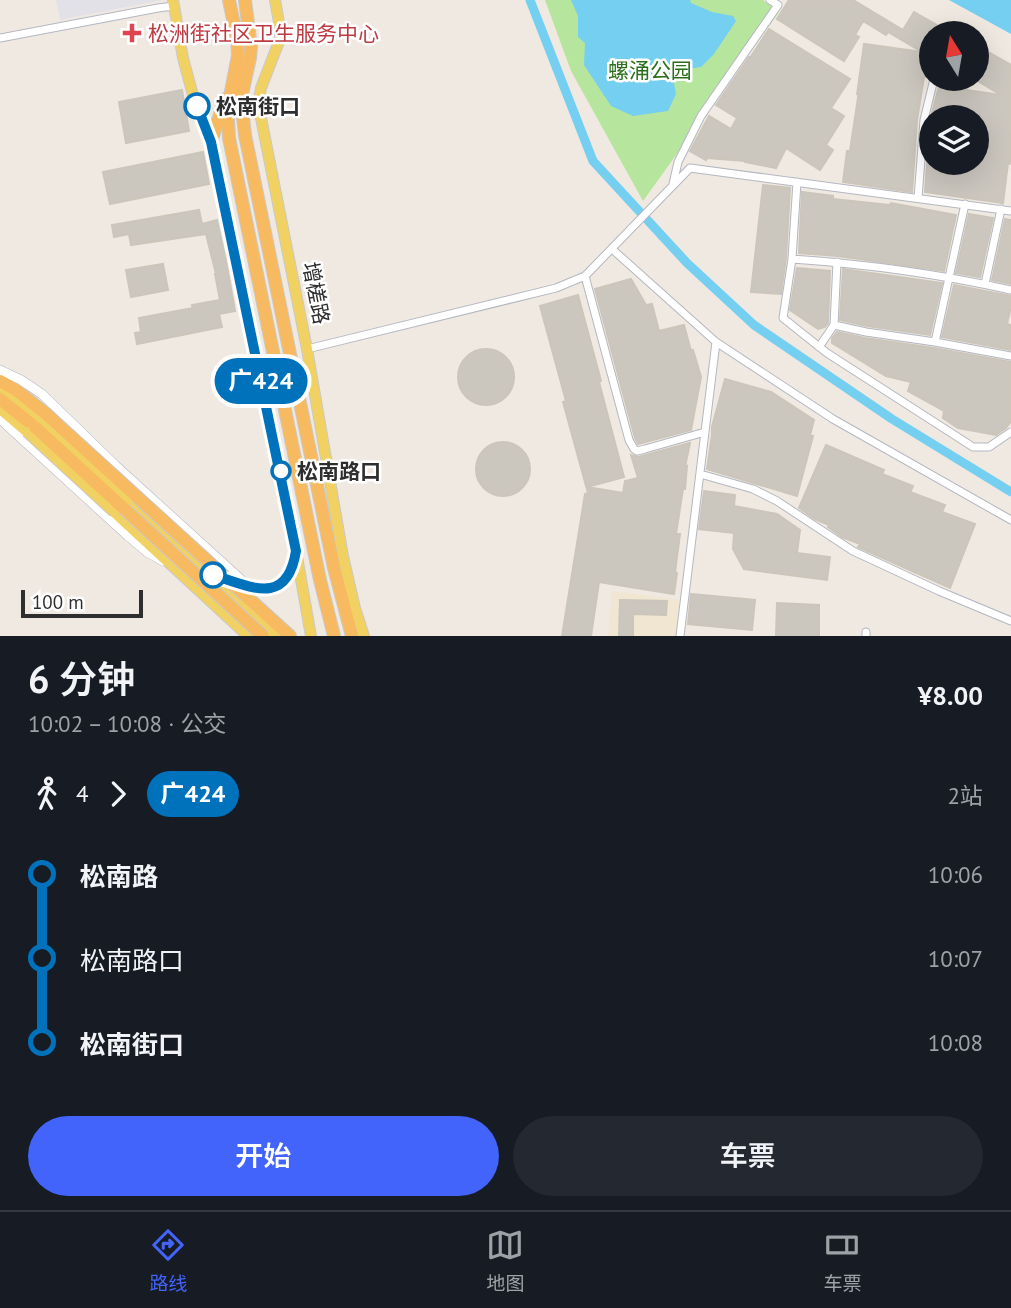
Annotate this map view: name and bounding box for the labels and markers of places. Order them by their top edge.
place label: 松洲街社区卫生服务中心 [148,20,379,47]
marker: 松洲街社区卫生服务中心 [122,23,142,43]
marker: 松南街口 [184,93,210,119]
place label: 松南街口 [216,93,300,120]
place label: 松南路口 [297,458,381,485]
marker: 松南路口 [271,461,291,481]
unlabelled marker [200,562,226,588]

